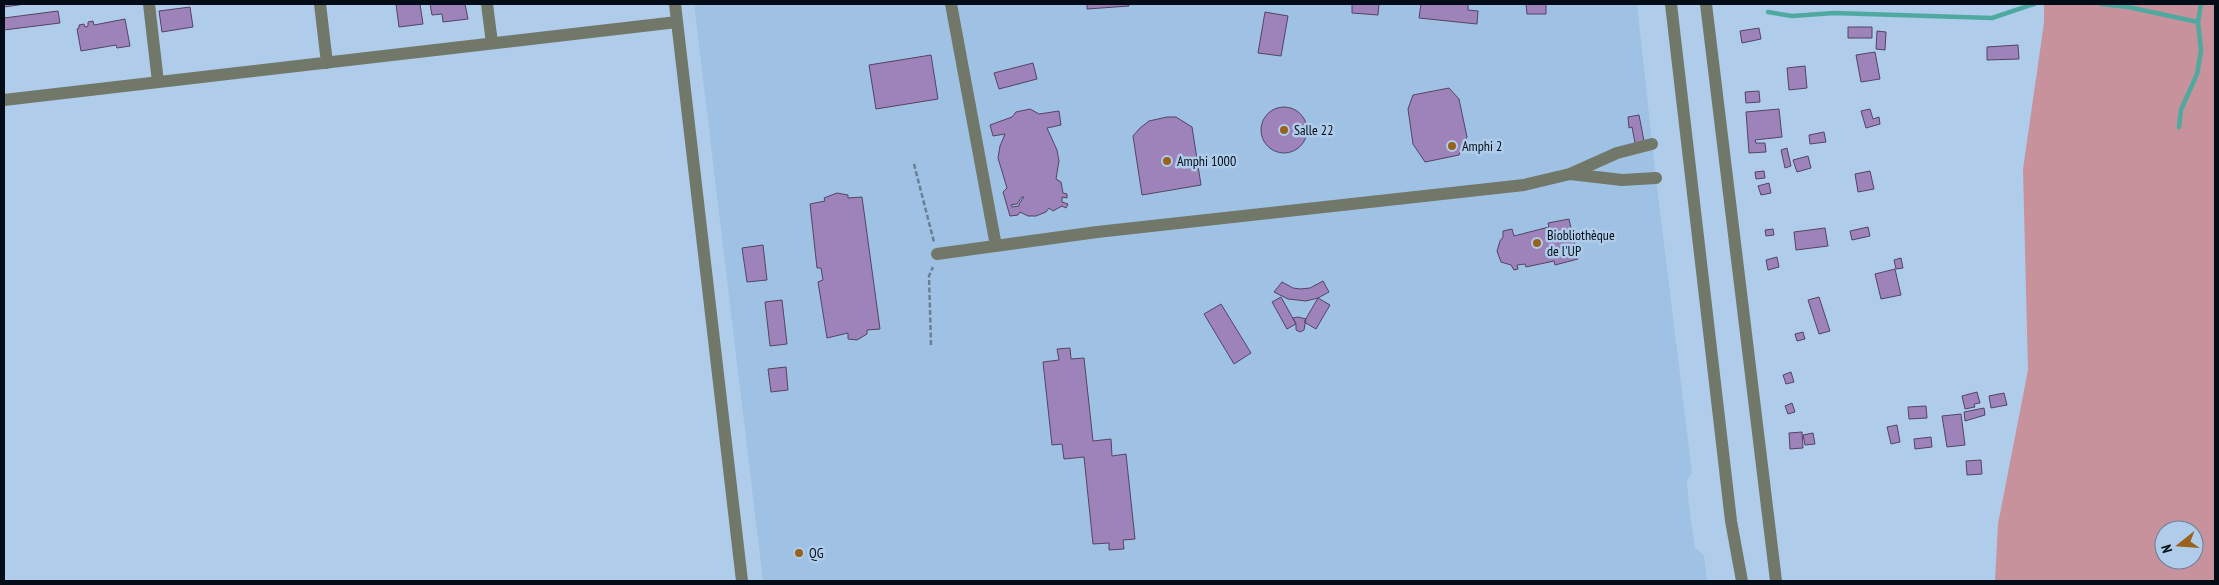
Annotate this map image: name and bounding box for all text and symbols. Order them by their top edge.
place label: Salle 22 [1294,121,1333,139]
marker: Salle 22 [1278,124,1290,136]
place label: Amphi 2 [1462,137,1502,155]
marker: Amphi 2 [1446,140,1458,152]
place label: Amphi 1000 [1177,152,1236,170]
marker: Amphi 1000 [1161,155,1173,167]
place label: Biobliothèque de l'UP [1547,226,1615,260]
marker: Biobliothèque de l'UP [1531,237,1543,249]
north arrow [2154,520,2204,570]
text: N [2157,543,2176,555]
place label: QG [809,544,824,562]
marker: QG [793,547,805,559]

